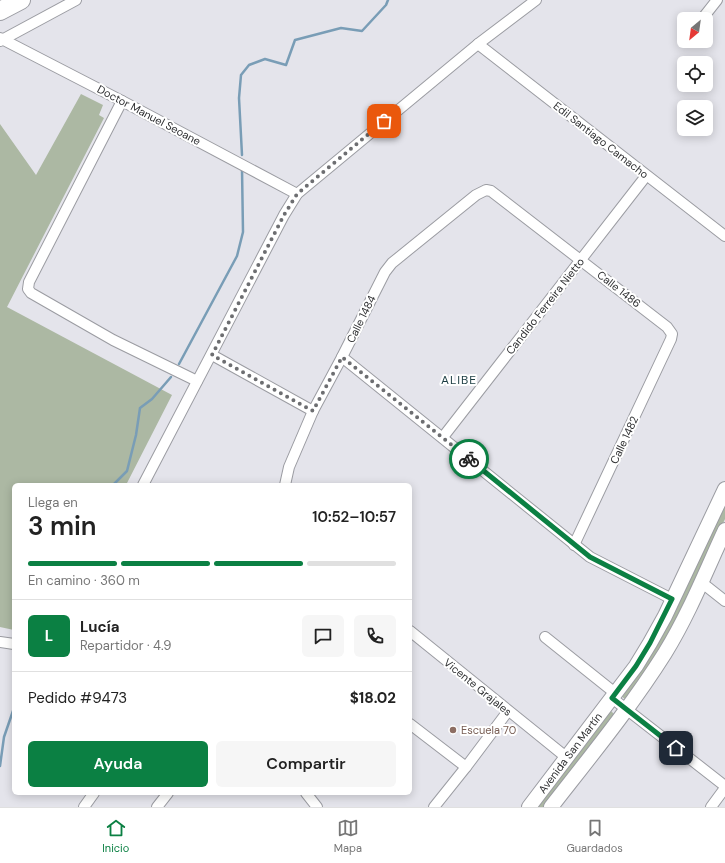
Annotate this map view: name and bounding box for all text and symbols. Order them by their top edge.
north arrow [677,12,713,48]
map controls [677,12,713,136]
button: locate [677,56,713,92]
street label: Doctor Manuel Seoane [95,82,203,148]
street label: Edil Santiago Camacho [551,98,651,182]
button: layers [677,100,713,136]
pin [367,104,401,138]
icon: bag [373,110,395,132]
street label: Candido Ferreira Nietto [503,255,587,357]
street label: Calle 1486 [594,268,644,310]
street label: Calle 1484 [343,293,379,345]
district label: ALIBE [441,372,477,388]
street label: Calle 1482 [607,414,641,466]
courier [449,439,489,479]
icon: bike [458,448,480,470]
text: Llega en [28,494,78,511]
text: 10:52–10:57 [312,507,396,527]
text: 3 min [28,509,97,543]
text: En camino · 360 m [28,572,140,589]
button: chat [302,615,344,657]
button: phone [354,615,396,657]
text: Lucía [80,617,120,637]
text: L [45,626,53,646]
text: Repartidor · 4.9 [80,637,171,654]
street label: Vicente Grajales [441,655,515,719]
text: Pedido #9473 [28,688,127,708]
text: $18.02 [350,688,396,708]
street label: Avenida San Martín [535,710,605,796]
place label: Escuela 70 [461,723,516,737]
marker: Escuela 70 [448,725,458,735]
pin [659,731,693,765]
icon: home [665,737,687,759]
button: Ayuda [28,741,208,787]
button: Compartir [216,741,396,787]
tab: Inicio [102,817,129,855]
tab: Mapa [334,817,362,855]
tab: Guardados [566,817,623,855]

